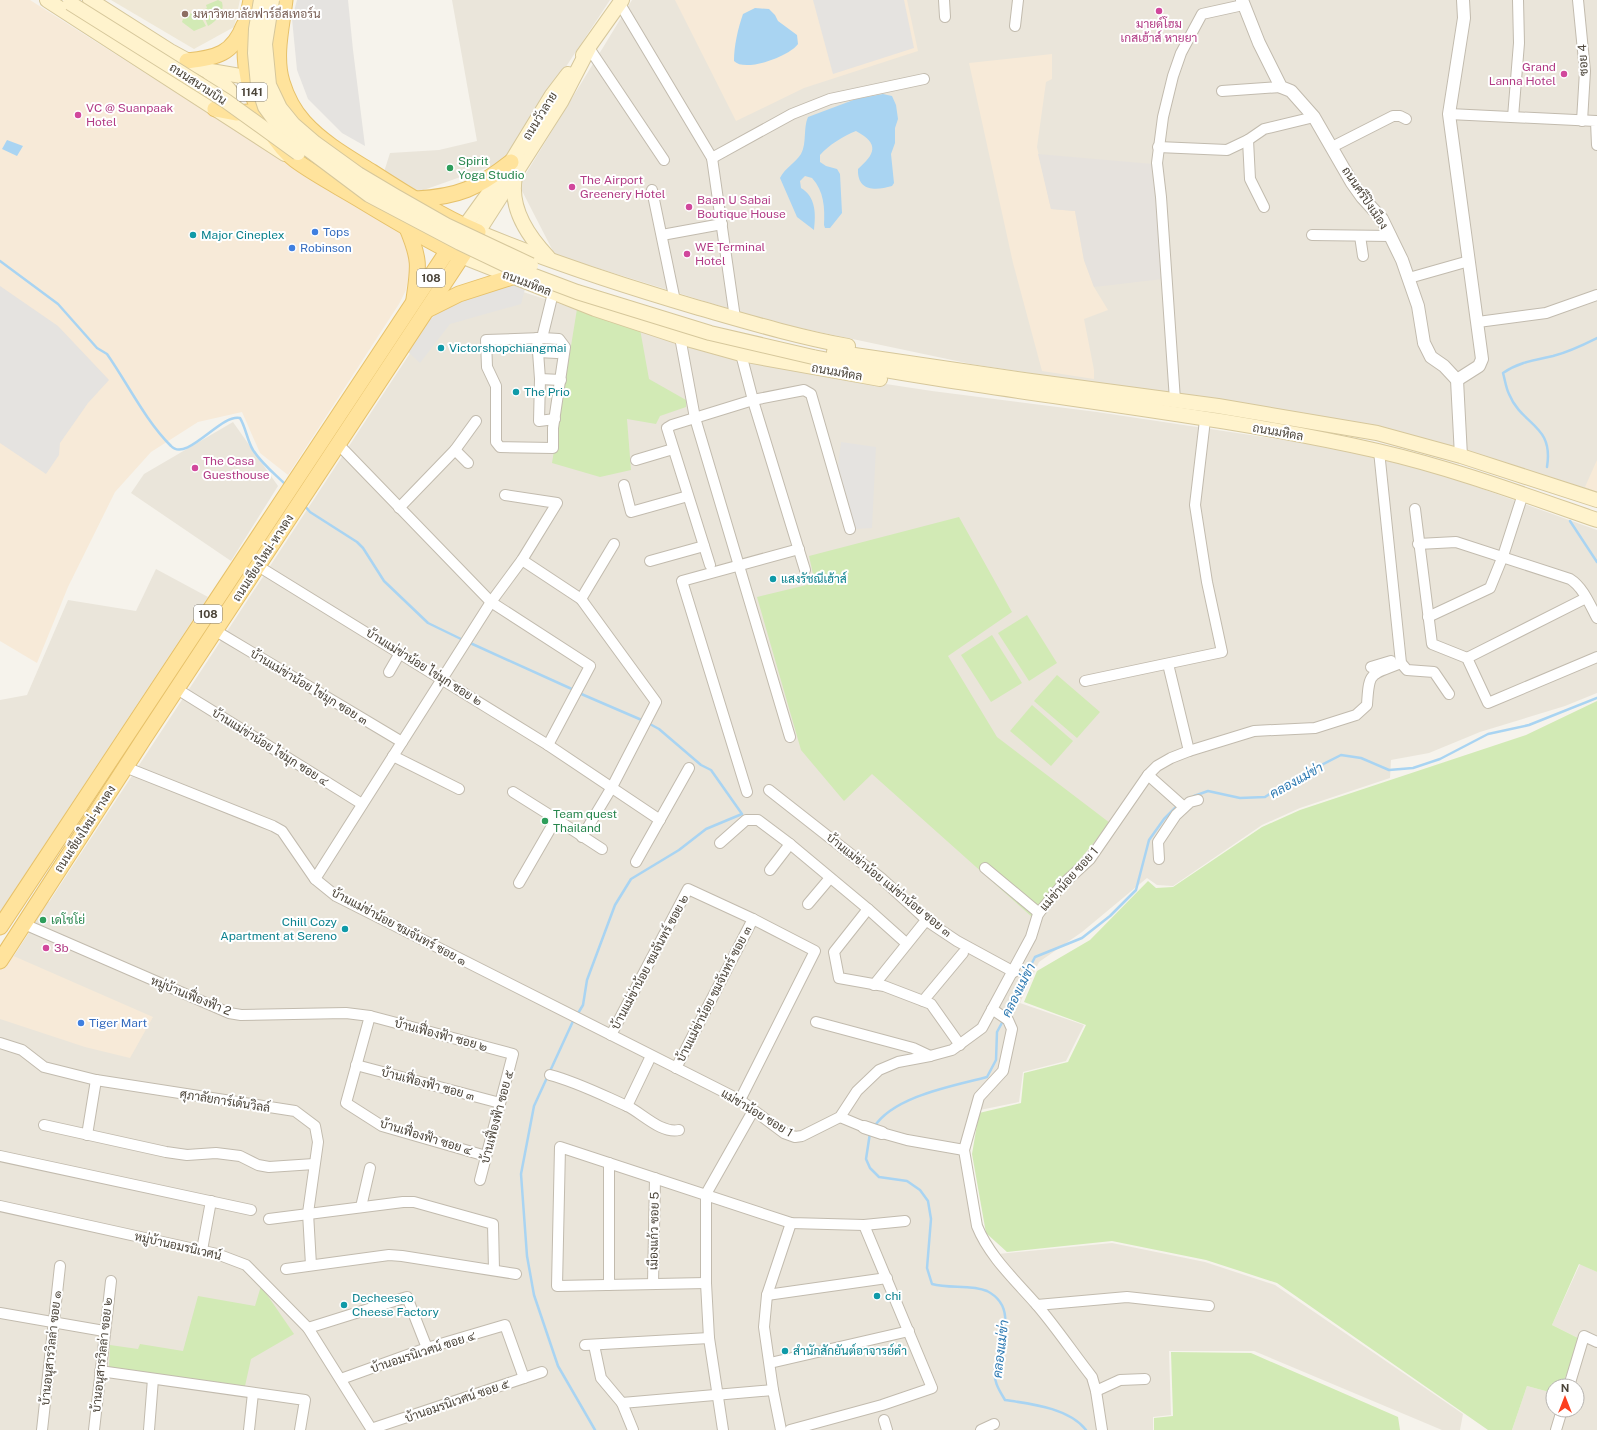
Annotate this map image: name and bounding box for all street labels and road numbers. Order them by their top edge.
street label: ซอย 4 [1575,43,1591,76]
street label: ถนนสนามบิน [167,60,230,108]
road number: 1141 [237,83,267,101]
street label: ถนนวัวลาย [520,89,560,143]
street label: ถนนศรีปิงเมือง [1339,164,1392,232]
street label: ถนนมหิดล [501,267,554,299]
road number: 108 [417,269,445,287]
street label: ถนนมหิดล [811,361,864,383]
street label: ถนนมหิดล [1252,421,1305,443]
street label: ถนนเชียงใหม่-หางดง [229,511,296,604]
road number: 108 [194,605,222,623]
street label: บ้านแม่ข่าน้อย ไข่มุก ซอย ๒ [362,625,485,710]
street label: บ้านแม่ข่าน้อย ไข่มุก ซอย ๓ [247,646,371,729]
street label: บ้านแม่ข่าน้อย ไข่มุก ซอย ๔ [208,705,332,791]
street label: ถนนเชียงใหม่-หางดง [51,782,118,875]
street label: บ้านแม่ข่าน้อย แม่ข่าน้อย ซอย ๓ [824,830,954,940]
street label: แม่ข่าน้อย ซอย 1 [1037,844,1101,914]
street label: บ้านแม่ข่าน้อย ชมจันทร์ ซอย ๑ [329,885,469,969]
street label: บ้านแม่ข่าน้อย ชมจันทร์ ซอย ๒ [608,892,692,1032]
street label: บ้านแม่ข่าน้อย ชมจันทร์ ซอย ๓ [673,923,755,1064]
street label: หมู่บ้านเฟื่องฟ้า 2 [148,970,235,1019]
street label: บ้านเฟื่องฟ้า ซอย ๒ [393,1012,490,1054]
street label: บ้านเฟื่องฟ้า ซอย ๓ [380,1061,477,1103]
street label: บ้านเฟื่องฟ้า ซอย ๕ [474,1067,516,1165]
street label: ศุภาลัยการ์เด้นวิลล์ [178,1086,271,1117]
street label: แม่ข่าน้อย ซอย 1 [719,1086,795,1140]
street label: บ้านเฟื่องฟ้า ซอย ๔ [378,1112,476,1158]
street label: เมืองแก้ว ซอย 5 [646,1191,662,1270]
street label: หมู่บ้านอมรนิเวศน์ [133,1228,223,1264]
street label: บ้านอนุสารวิลล่า ซอย ๑ [38,1290,66,1406]
street label: บ้านอนุสารวิลล่า ซอย ๒ [89,1297,117,1413]
street label: บ้านอมรนิเวศน์ ซอย ๔ [369,1327,478,1376]
street label: บ้านอมรนิเวศน์ ซอย ๕ [403,1375,512,1425]

